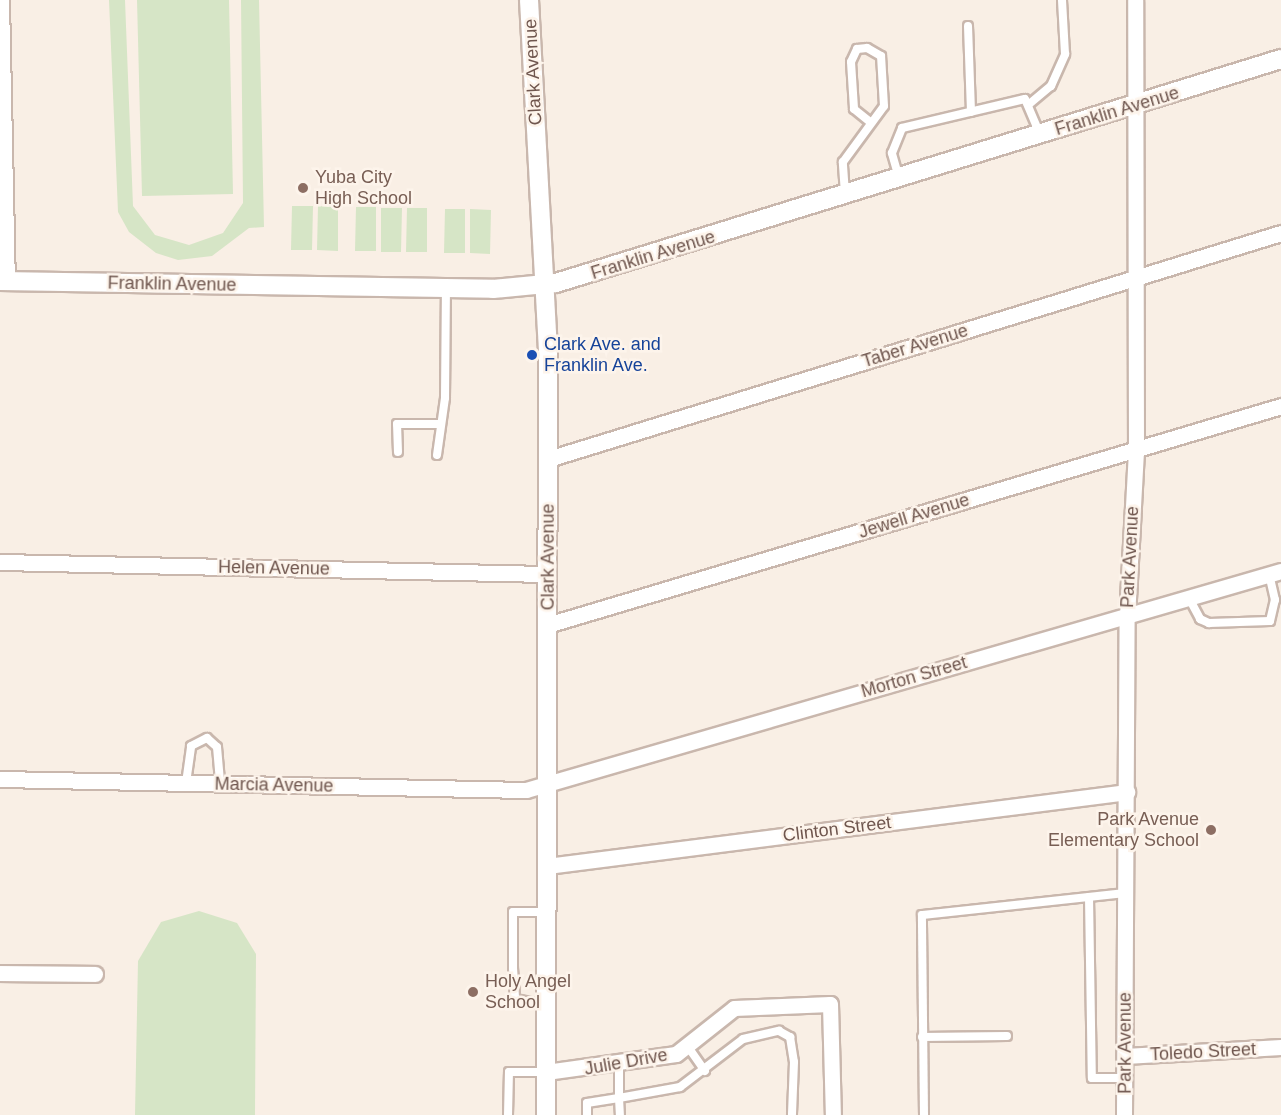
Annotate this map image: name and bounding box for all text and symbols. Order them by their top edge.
street label: Clark Avenue [519,18,547,126]
street label: Franklin Avenue [1052,82,1182,140]
place label: Yuba City High School [315,167,412,210]
marker: Yuba City High School [296,181,310,195]
street label: Franklin Avenue [588,226,718,284]
street label: Franklin Avenue [107,272,237,296]
street label: Taber Avenue [859,319,971,373]
place label: Clark Ave. and Franklin Ave. [544,334,662,376]
marker: Clark Ave. and Franklin Ave. [525,348,539,362]
street label: Jewell Avenue [855,489,973,543]
street label: Clark Avenue [537,503,559,611]
street label: Park Avenue [1117,505,1143,609]
street label: Helen Avenue [217,556,331,580]
street label: Morton Street [859,652,969,702]
street label: Marcia Avenue [214,773,334,797]
place label: Park Avenue Elementary School [1048,809,1199,852]
street label: Clinton Street [782,812,892,846]
marker: Park Avenue Elementary School [1204,823,1218,837]
place label: Holy Angel School [485,971,572,1014]
marker: Holy Angel School [466,985,480,999]
street label: Park Avenue [1114,992,1136,1094]
street label: Toledo Street [1149,1038,1257,1066]
street label: Julie Drive [583,1044,669,1080]

